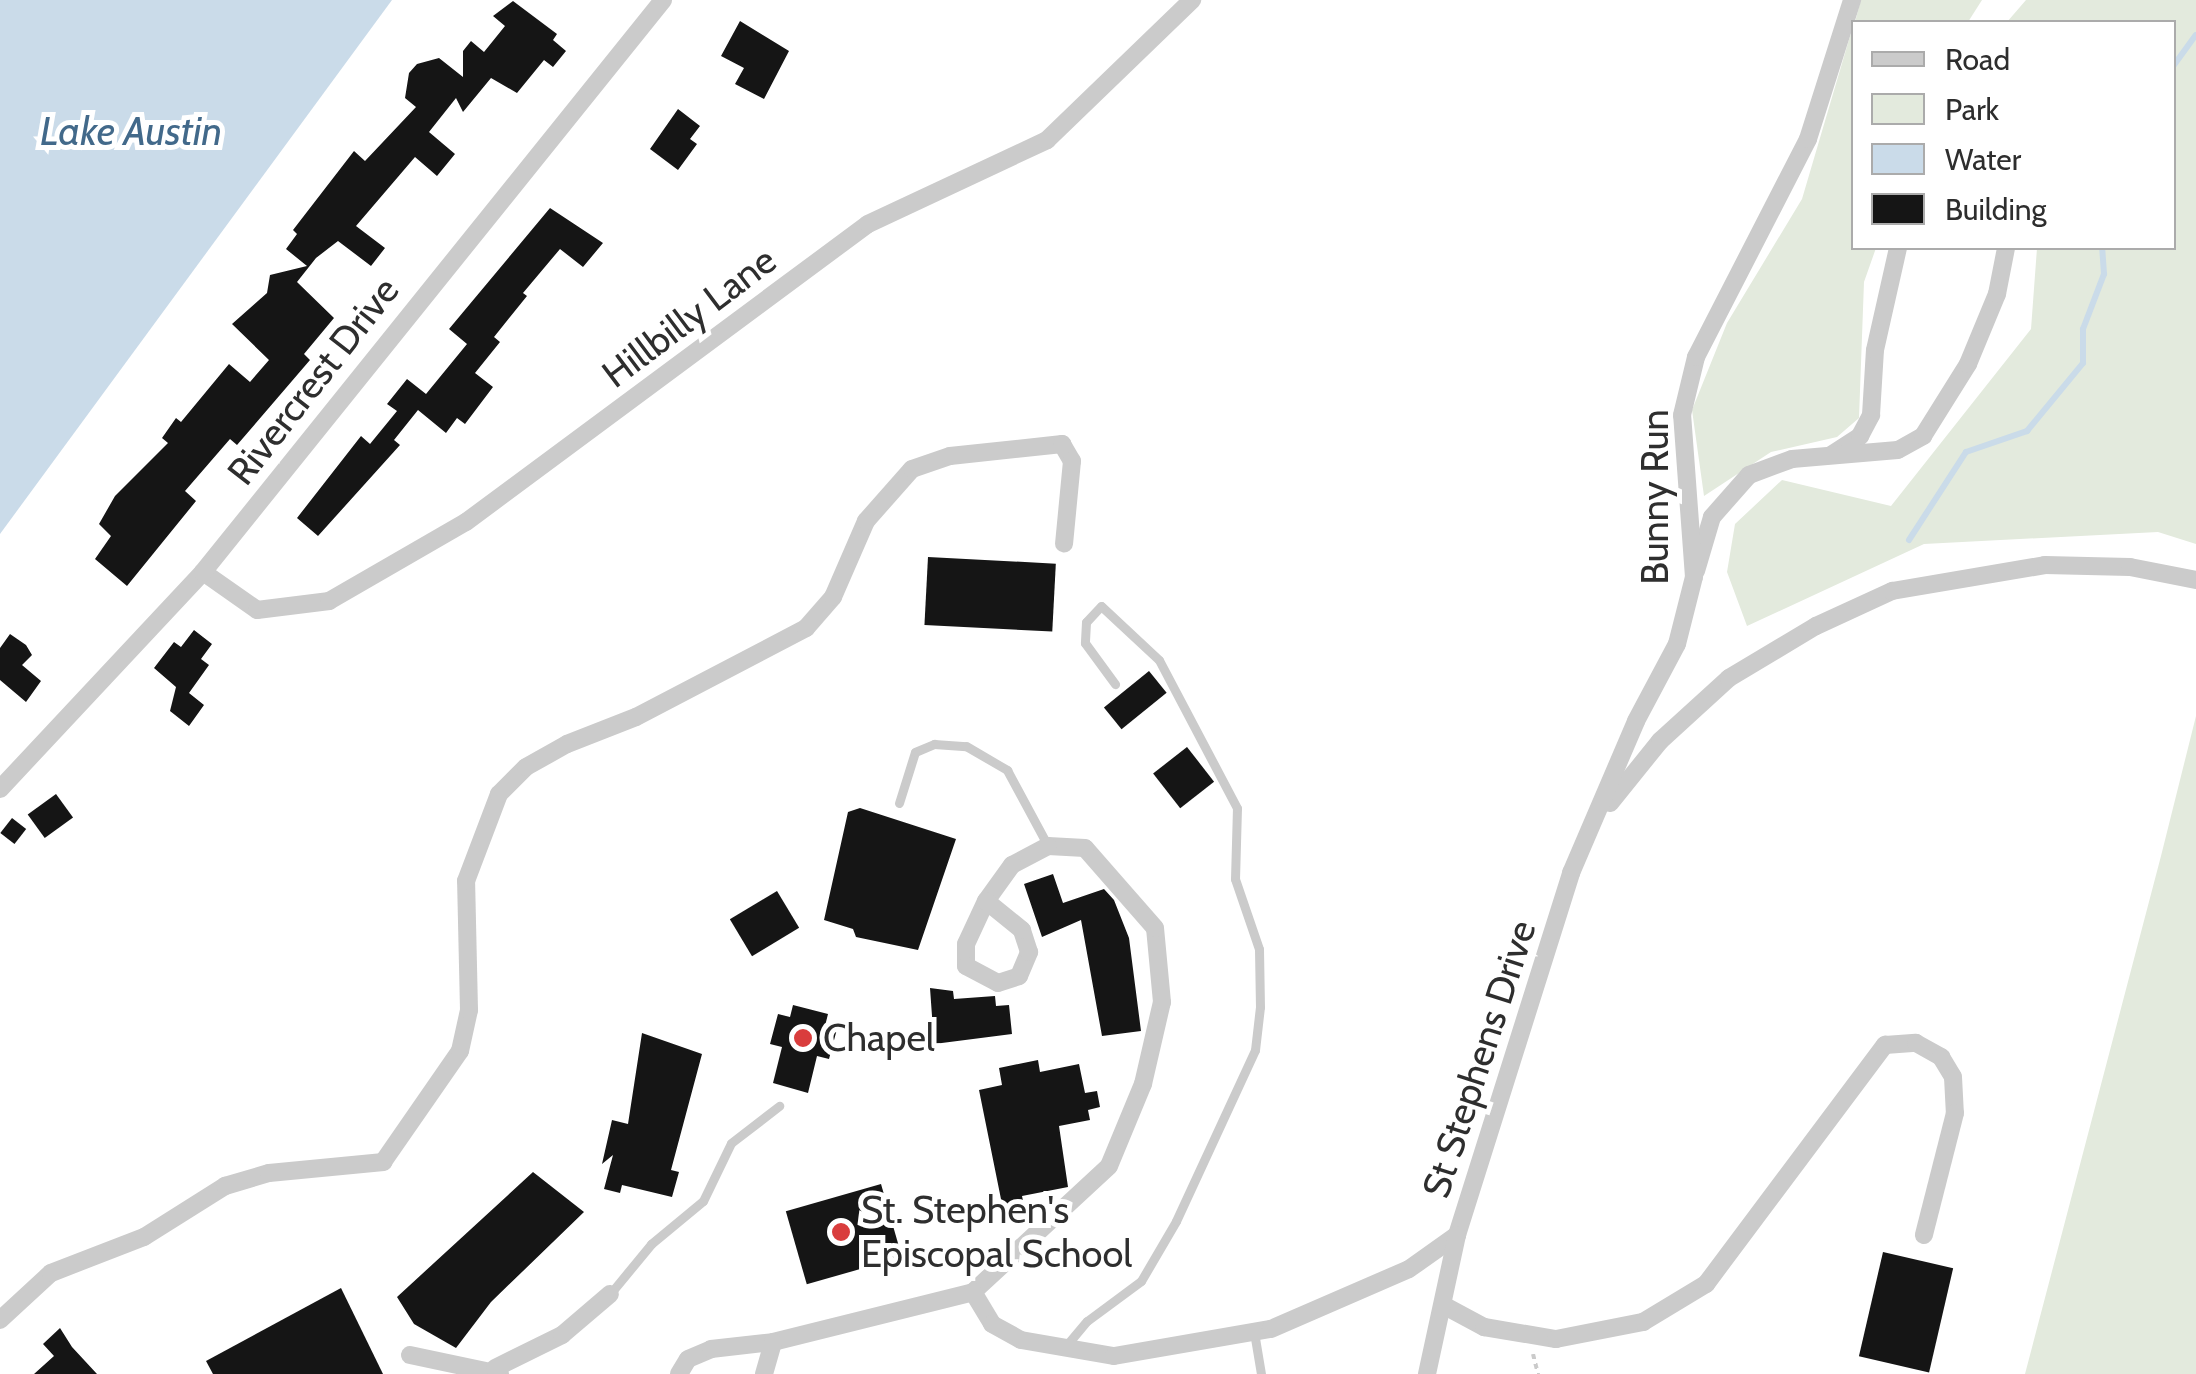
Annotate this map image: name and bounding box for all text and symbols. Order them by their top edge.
legend [1851,20,2176,250]
text: Road [1945,41,2010,78]
text: Park [1945,91,1999,128]
water label: Lake Austin [40,107,222,155]
text: Water [1945,141,2021,178]
text: Building [1945,191,2047,228]
street label: Hillbilly Lane [593,237,785,397]
street label: Rivercrest Drive [218,268,408,494]
street label: Bunny Run [1632,409,1678,585]
street label: St Stephens Drive [1413,915,1545,1203]
place label: Chapel [823,1015,935,1061]
marker: Chapel [792,1027,814,1049]
place label: St. Stephen's Episcopal School [861,1187,1132,1276]
marker: St. Stephen's Episcopal School [830,1221,852,1243]

